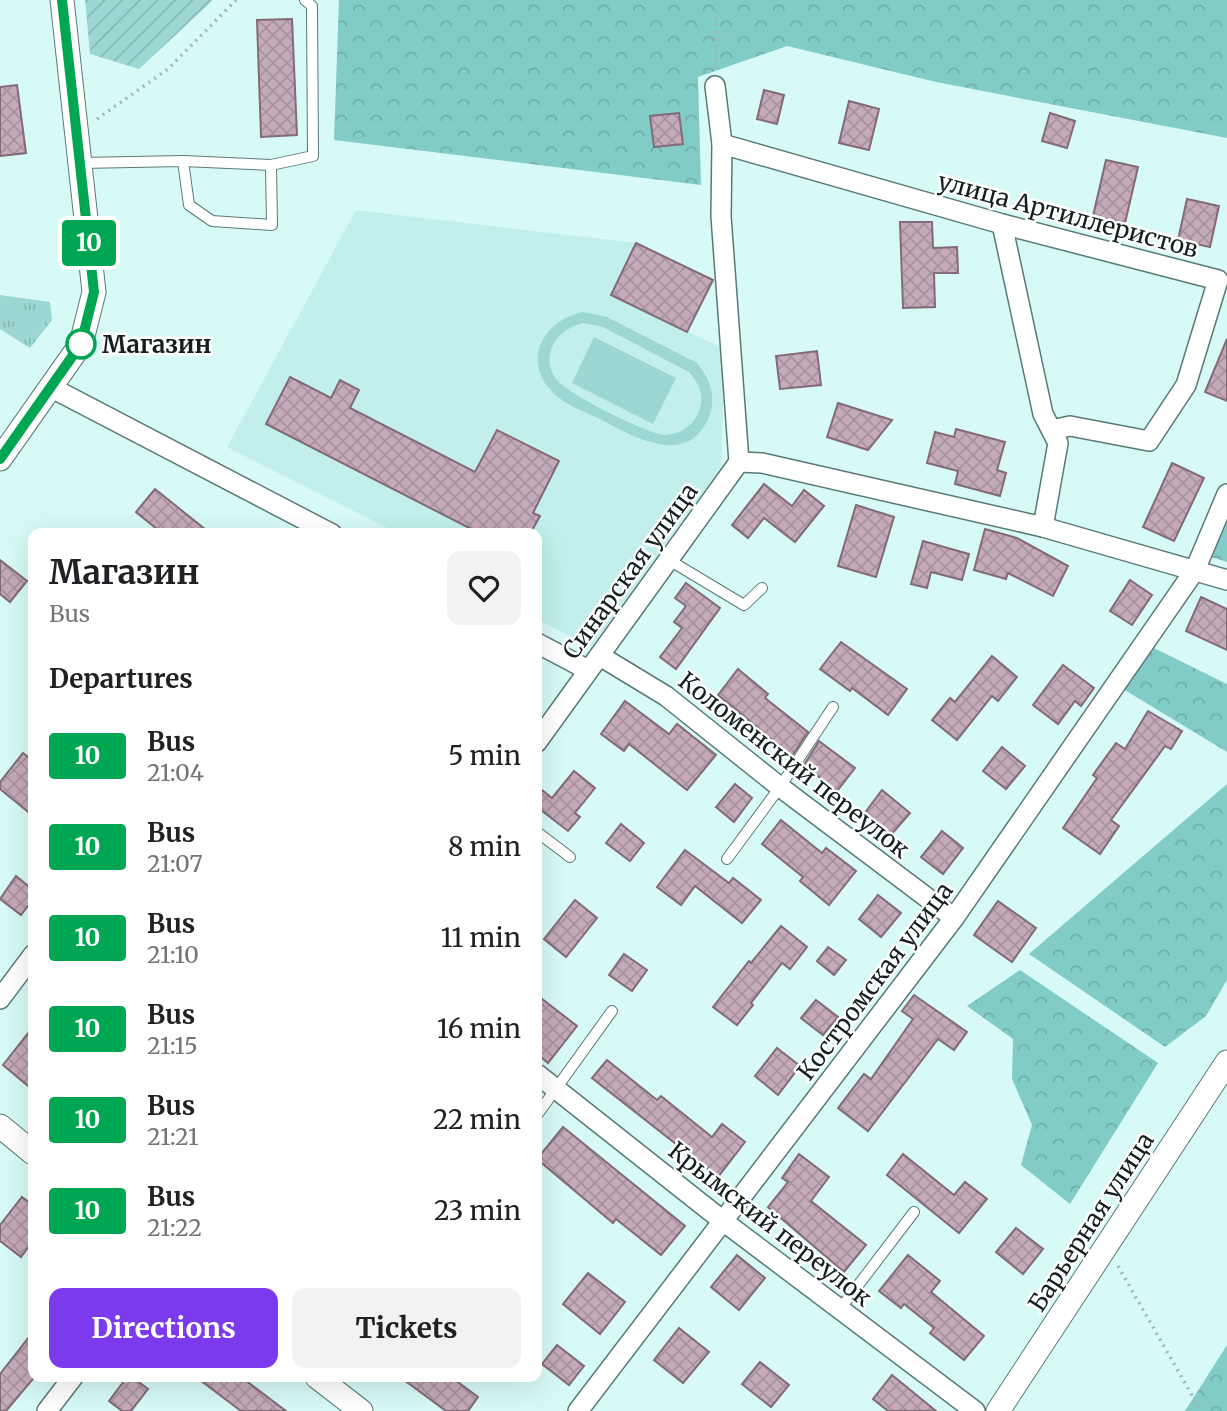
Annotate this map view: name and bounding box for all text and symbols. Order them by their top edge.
street label: улица Артиллеристов [934,165,1202,265]
line badge: 10 [57,220,120,266]
text: 10 [76,227,102,258]
marker: Магазин [66,329,96,359]
place label: Магазин [102,329,212,360]
street label: Синарская улица [556,477,704,665]
button: heart [447,551,521,625]
text: Магазин [49,552,200,593]
text: Bus [49,599,90,628]
text: Departures [49,662,193,695]
street label: Коломенский переулок [672,665,916,865]
text: Bus [147,725,195,758]
text: 5 min [448,739,521,772]
text: 10 [74,740,101,771]
text: 21:04 [147,758,204,787]
text: Bus [147,816,195,849]
text: 8 min [448,830,521,863]
text: 10 [74,831,101,862]
text: 21:07 [147,849,203,878]
street label: Костромская улица [790,876,960,1086]
text: Bus [147,907,195,940]
text: 11 min [441,921,521,954]
text: 10 [74,922,101,953]
text: 21:10 [147,940,199,969]
text: Bus [147,998,195,1031]
text: 16 min [437,1012,521,1045]
text: 10 [74,1013,101,1044]
text: 21:15 [147,1031,198,1060]
text: Bus [147,1089,195,1122]
text: 22 min [433,1103,521,1136]
text: 10 [74,1104,101,1135]
text: 21:21 [147,1122,198,1151]
street label: Барьерная улица [1021,1126,1161,1318]
street label: Крымский переулок [662,1135,878,1313]
text: Bus [147,1180,195,1213]
text: 23 min [434,1194,521,1227]
text: 10 [74,1195,101,1226]
text: 21:22 [147,1213,202,1242]
button: Directions [49,1288,278,1368]
button: Tickets [292,1288,521,1368]

